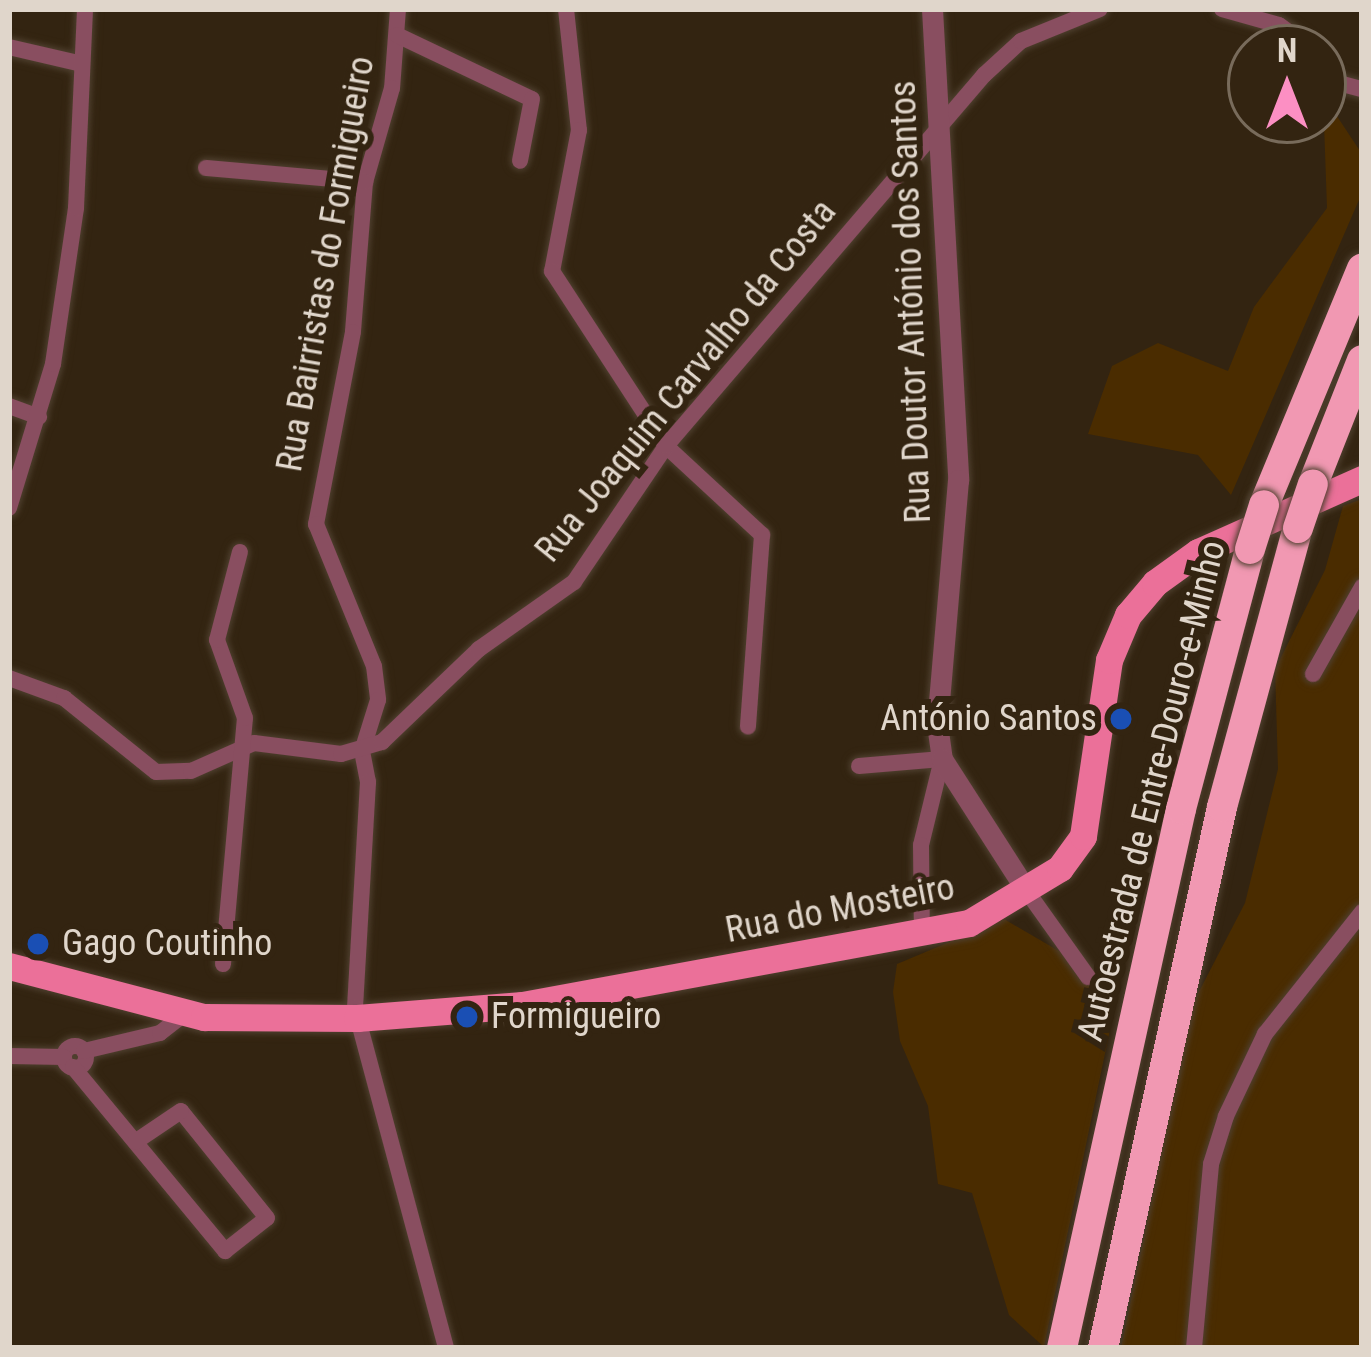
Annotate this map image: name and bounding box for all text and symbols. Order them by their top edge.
north arrow [1227,24,1347,144]
text: N [1277,31,1297,70]
street label: Rua Bairristas do Formigueiro [268,53,384,475]
street label: Rua Doutor António dos Santos [882,80,940,524]
street label: Rua Joaquim Carvalho da Costa [527,191,845,571]
street label: Autoestrada de Entre-Douro-e-Minho [1069,536,1235,1046]
place label: António Santos [880,697,1097,741]
marker: António Santos [1108,706,1134,732]
street label: Rua do Mosteiro [722,866,958,952]
place label: Gago Coutinho [62,922,272,966]
marker: Gago Coutinho [25,931,51,957]
place label: Formigueiro [491,995,661,1039]
marker: Formigueiro [454,1004,480,1030]

